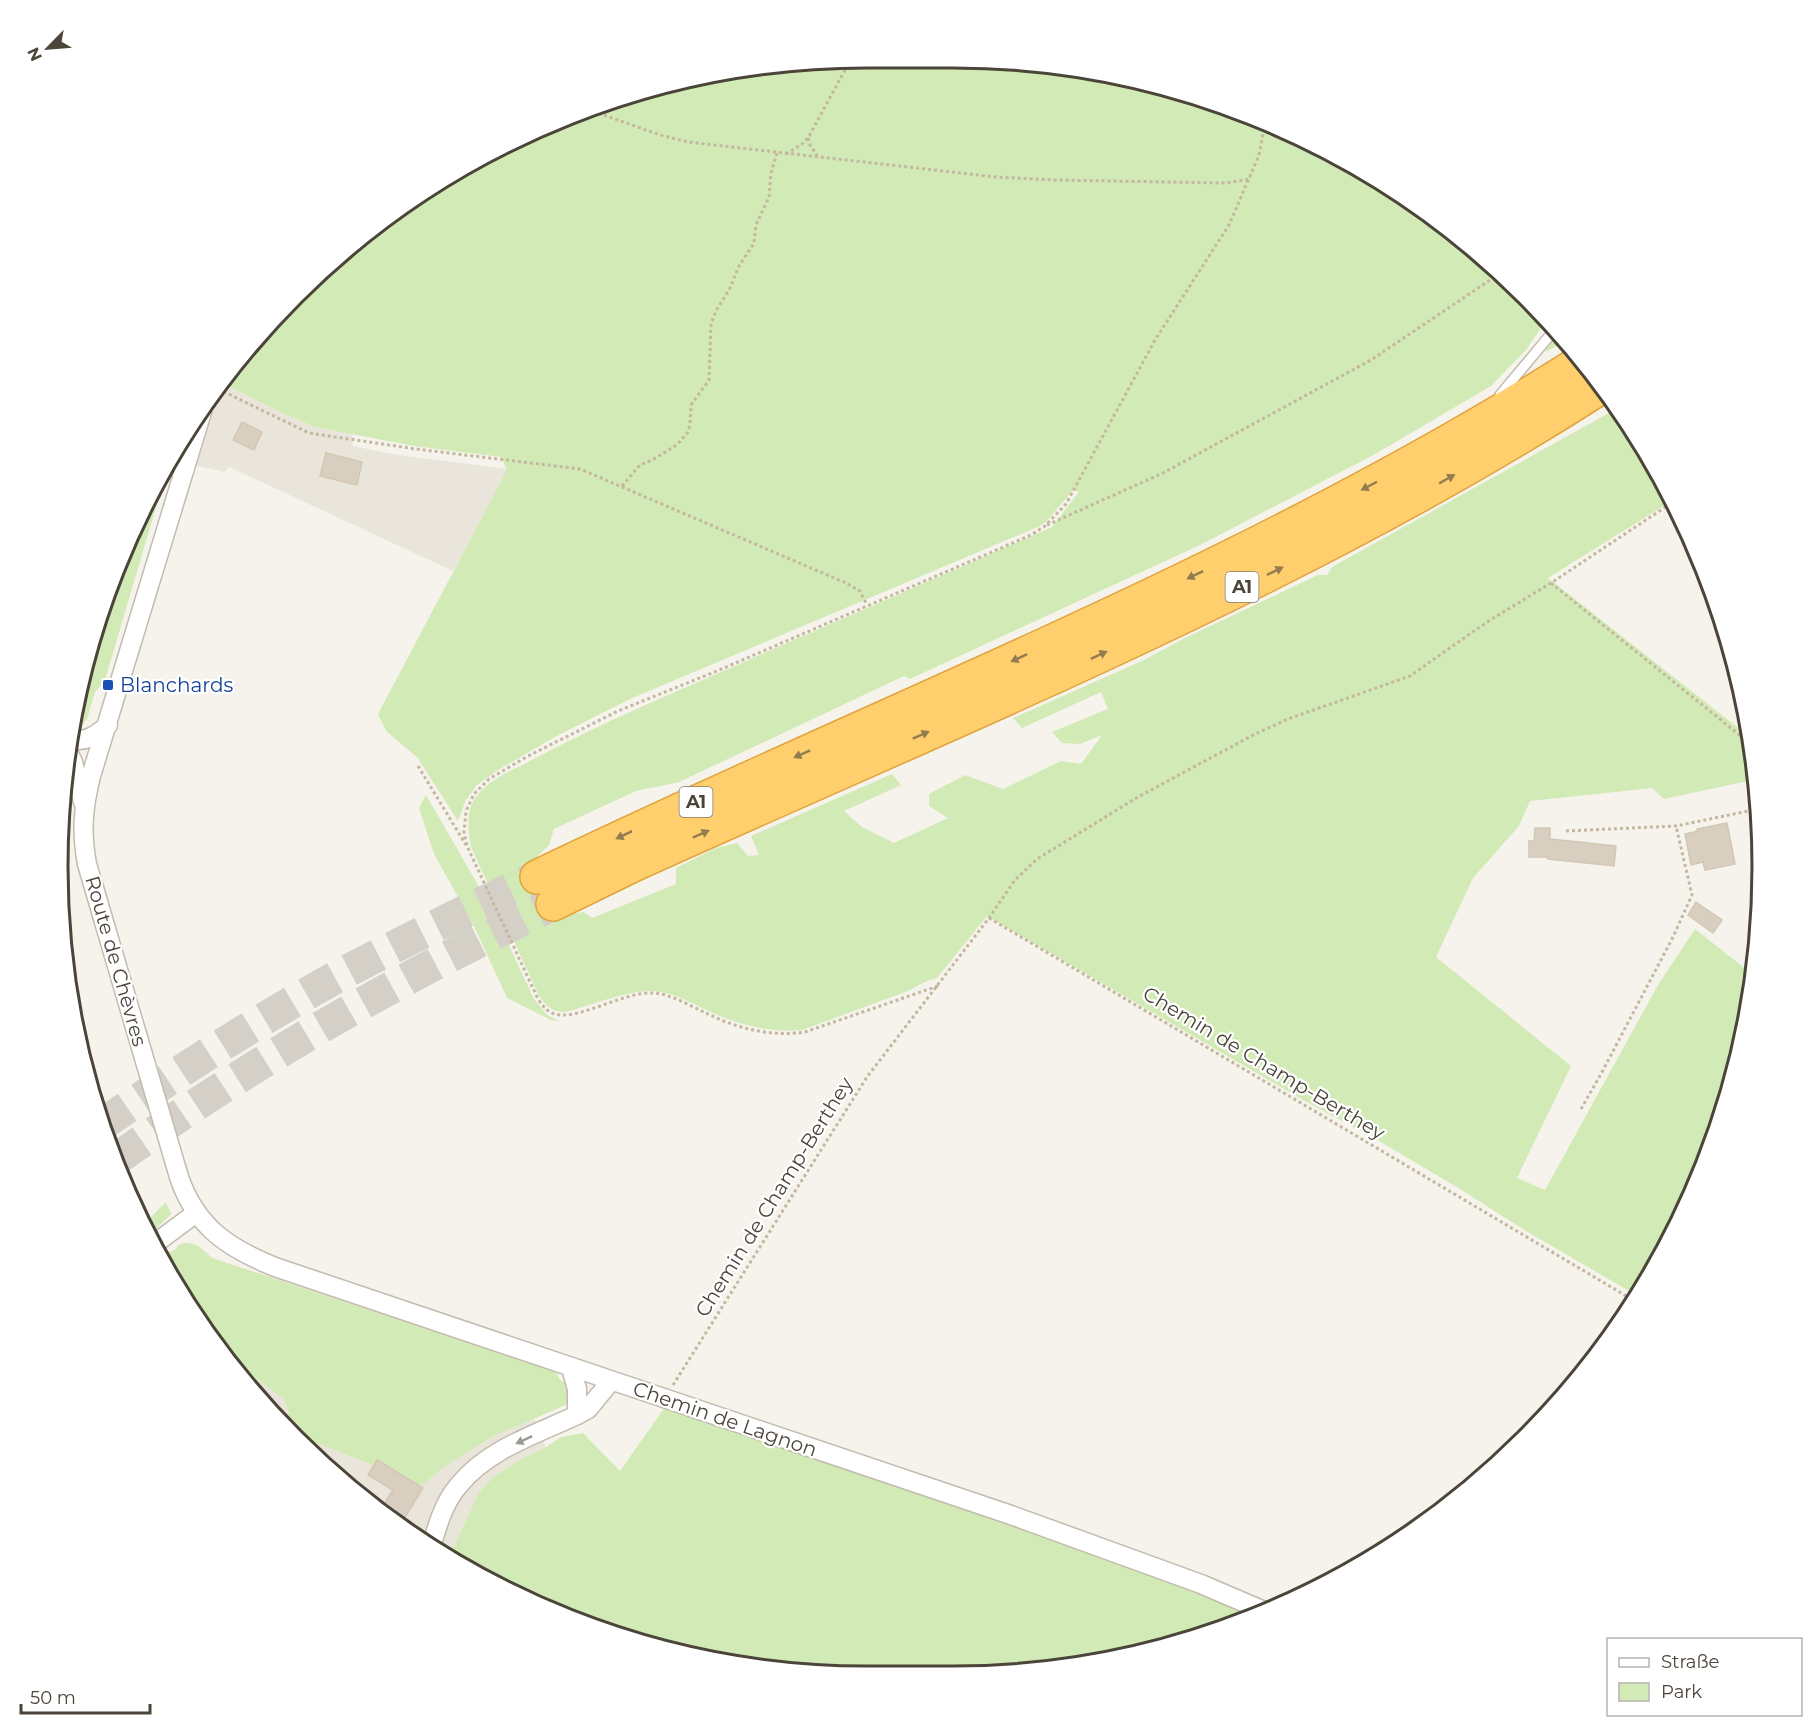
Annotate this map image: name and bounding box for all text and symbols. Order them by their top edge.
north arrow [18,18,78,78]
text: N [24,44,46,64]
one-way arrow [1439,474,1455,485]
one-way arrow [1360,481,1377,491]
one-way arrow [1266,566,1283,576]
one-way arrow [1186,569,1204,579]
road number: A1 [1226,572,1258,602]
one-way arrow [1090,651,1107,660]
one-way arrow [1010,653,1027,662]
place label: Blanchards [120,673,234,697]
marker: Blanchards [101,678,115,692]
one-way arrow [912,730,930,740]
one-way arrow [793,750,811,759]
road number: A1 [680,787,712,817]
one-way arrow [616,830,633,839]
one-way arrow [692,830,709,839]
street label: Route de Chèvres [80,873,152,1049]
street label: Chemin de Champ-Berthey [1139,981,1389,1145]
street label: Chemin de Champ-Berthey [690,1073,858,1321]
street label: Chemin de Lagnon [630,1376,820,1462]
one-way arrow [516,1435,533,1444]
legend [1607,1638,1802,1716]
text: Straße [1661,1651,1720,1673]
scale bar [21,1677,150,1715]
text: Park [1661,1681,1702,1703]
text: 50 m [30,1687,76,1709]

